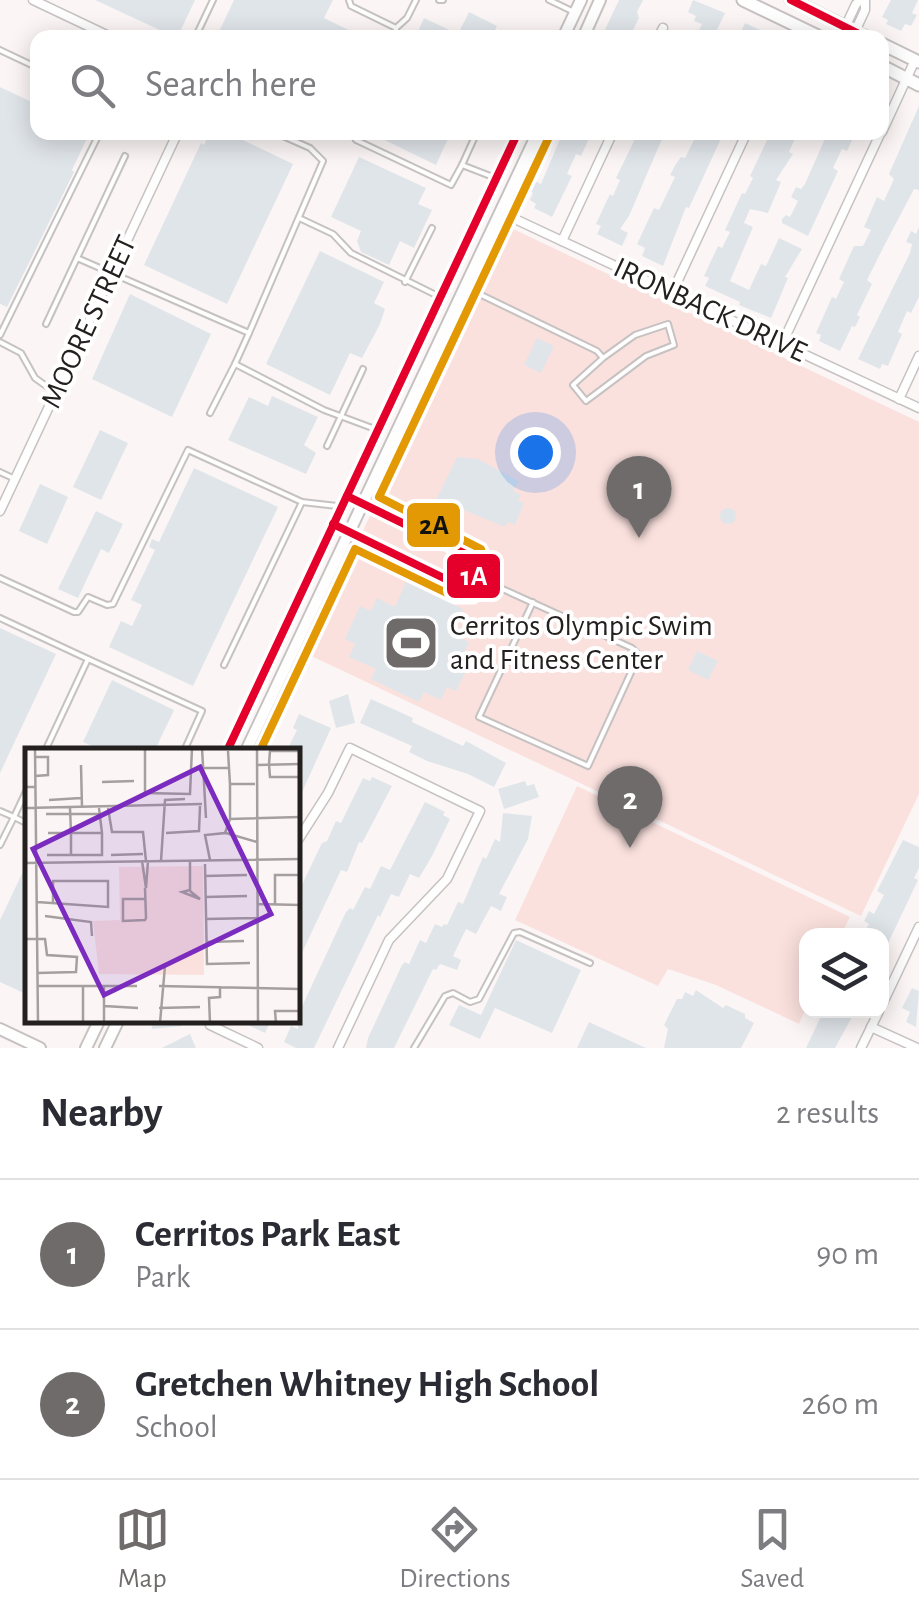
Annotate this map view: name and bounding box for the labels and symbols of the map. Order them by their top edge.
street label: MOORE STREET [36,231,142,413]
street label: IRONBACK DRIVE [609,252,811,368]
your location [510,427,561,478]
pin: 1 [606,456,672,538]
line badge: 2A [405,501,462,549]
text: 2A [419,512,449,540]
line badge: 1A [445,552,502,600]
text: 1A [461,563,488,591]
place label: Cerritos Olympic Swim and Fitness Center [450,611,713,675]
sports icon: Cerritos Olympic Swim and Fitness Center [381,613,441,673]
inset map [25,748,300,1023]
pin: 2 [598,766,662,848]

